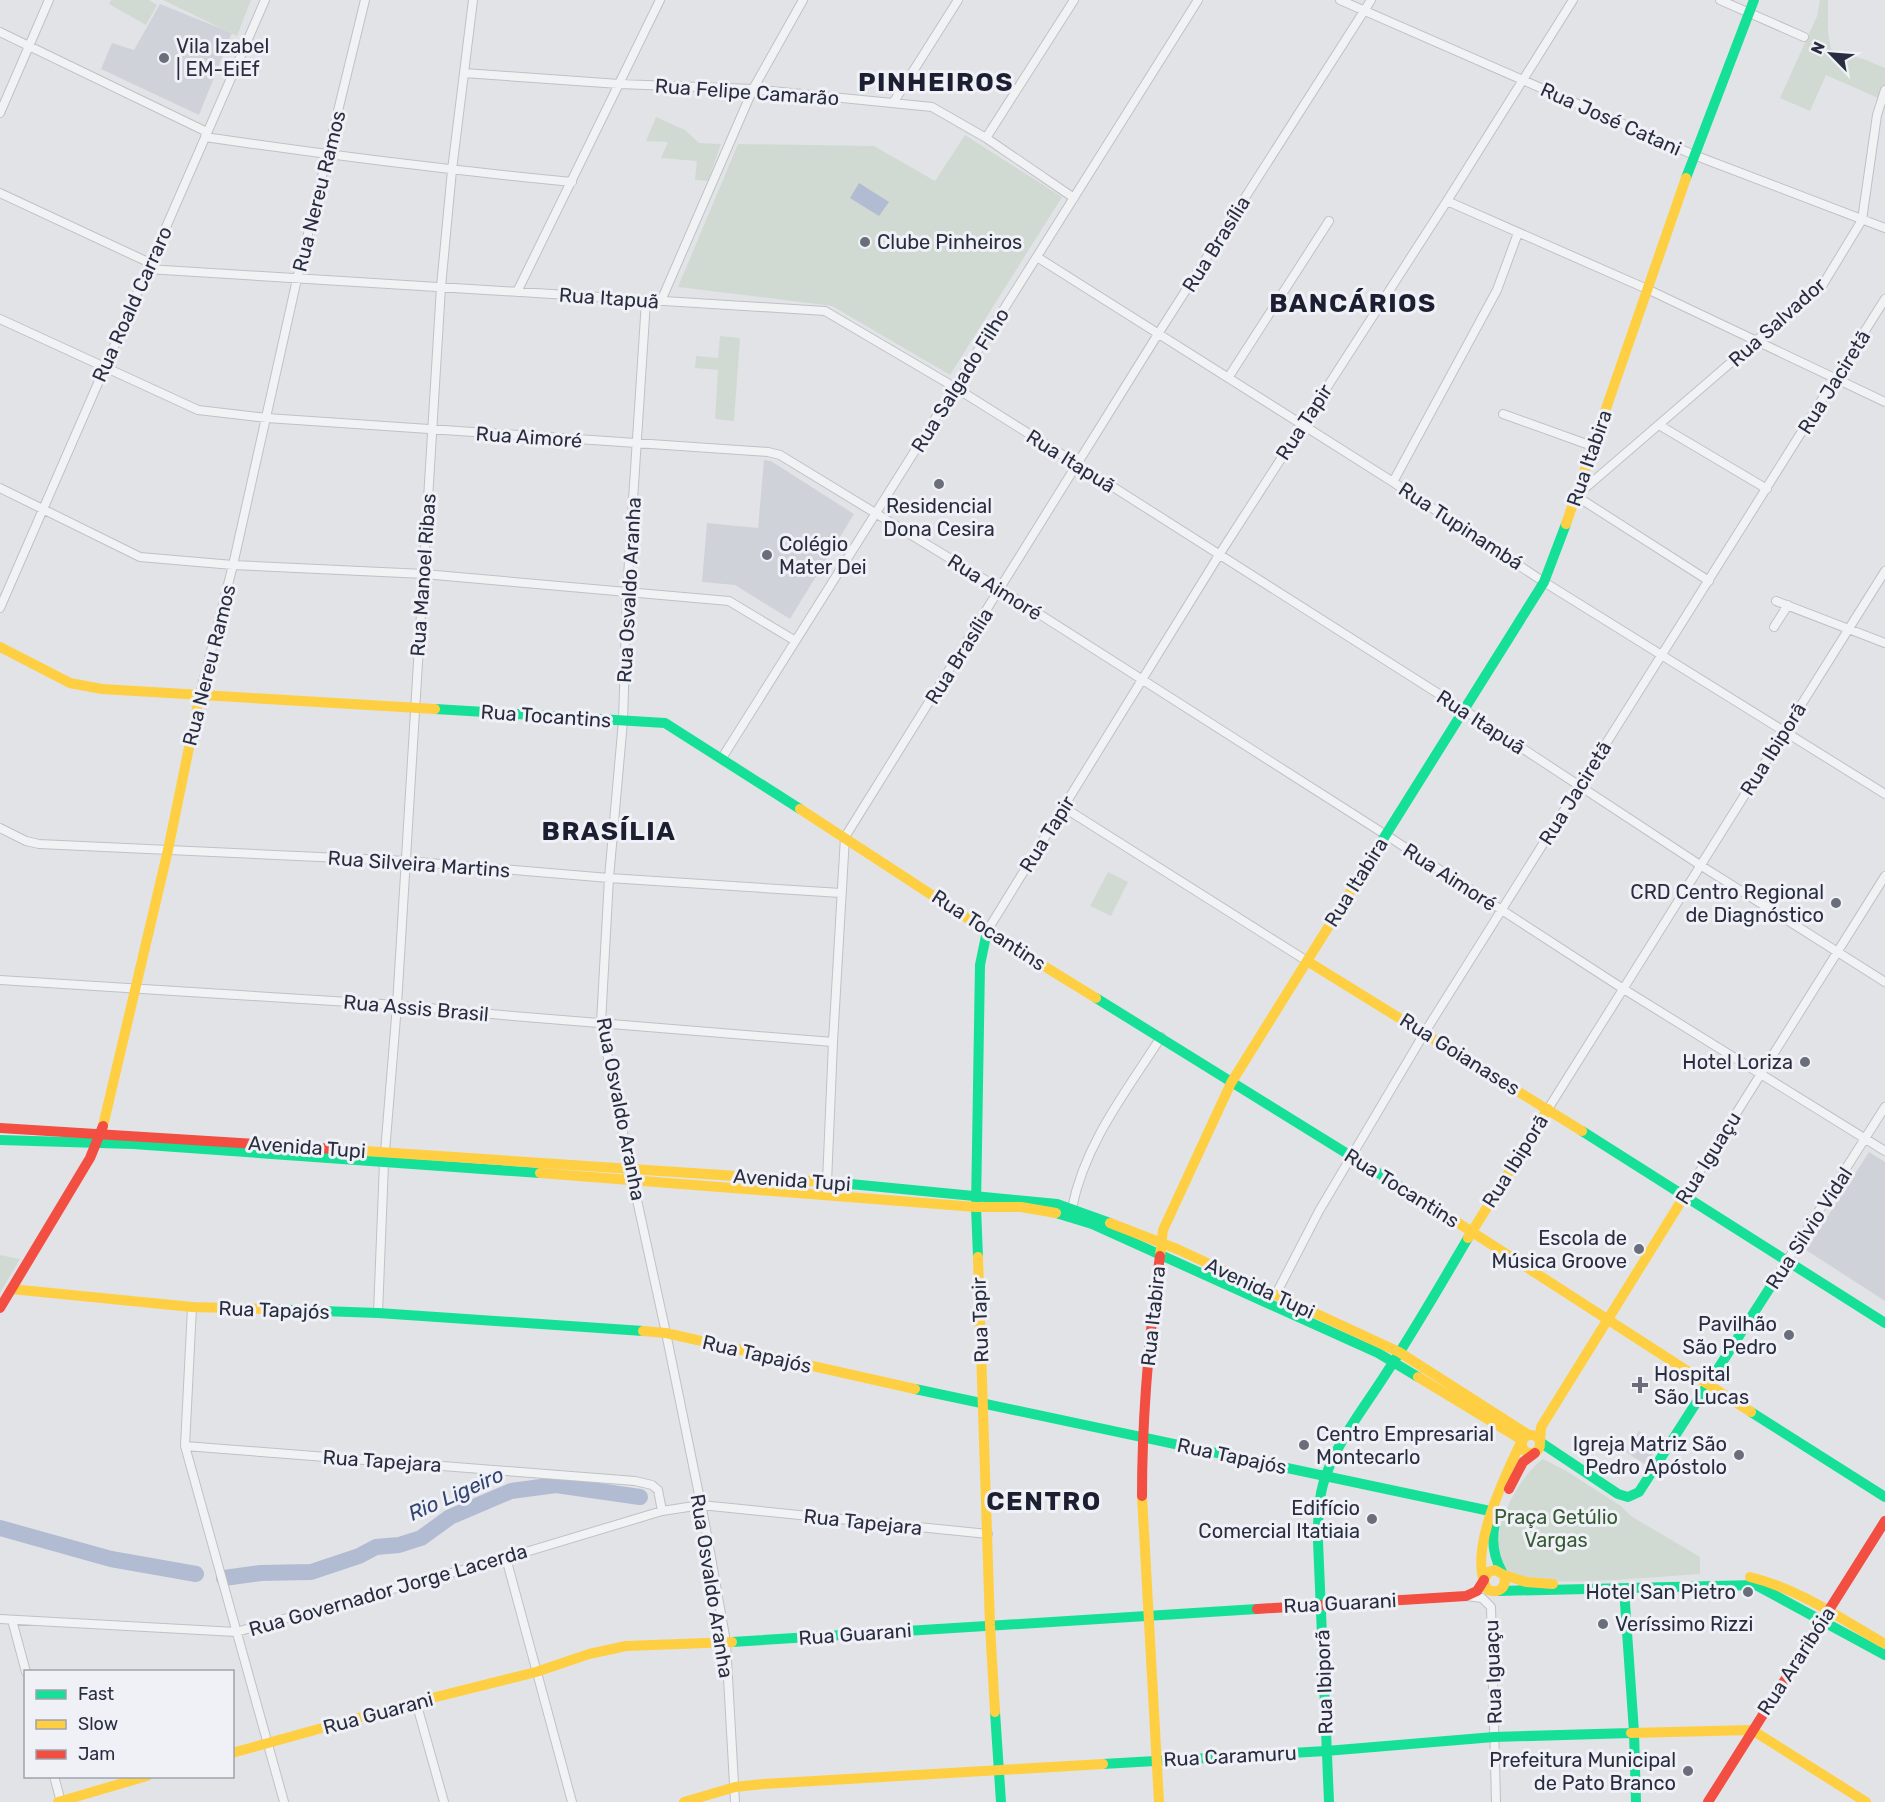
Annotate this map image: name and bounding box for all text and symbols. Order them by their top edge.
north arrow [1801,24,1861,84]
place label: Vila Izabel | EM-EiEf [176,34,269,81]
text: N [1807,39,1829,57]
marker: Vila Izabel | EM-EiEf [157,51,171,65]
district label: PINHEIROS [858,67,1014,98]
street label: Rua Felipe Camarão [654,74,840,110]
street label: Rua José Catani [1537,77,1685,161]
street label: Rua Nereu Ramos [287,108,351,274]
street label: Rua Brasília [1177,192,1255,296]
street label: Rua Roald Carraro [87,223,177,385]
place label: Clube Pinheiros [877,230,1022,254]
marker: Clube Pinheiros [858,235,872,249]
street label: Rua Salvador [1724,272,1831,372]
street label: Rua Itapuã [558,283,660,313]
district label: BANCÁRIOS [1269,288,1437,319]
street label: Rua Salgado Filho [906,303,1014,457]
street label: Rua Jaciretã [1793,326,1875,438]
street label: Rua Tapir [1271,379,1338,464]
street label: Rua Itabira [1561,407,1617,509]
street label: Rua Aimoré [475,421,583,453]
street label: Rua Itapuã [1022,424,1120,498]
marker: Residencial Dona Cesira [932,477,946,491]
street label: Rua Tupinambá [1394,477,1528,575]
street label: Rua Manoel Ribas [405,493,441,657]
place label: Residencial Dona Cesira [883,494,995,541]
street label: Rua Osvaldo Aranha [612,496,646,684]
place label: Colégio Mater Dei [779,532,867,579]
marker: Colégio Mater Dei [760,548,774,562]
street label: Rua Aimoré [943,549,1047,625]
street label: Rua Nereu Ramos [177,582,241,748]
street label: Rua Brasília [920,604,998,708]
street label: Rua Itapuã [1432,685,1530,759]
street label: Rua Ibiporã [1735,698,1811,800]
street label: Rua Tocantins [480,699,612,733]
street label: Rua Jaciretã [1534,737,1616,849]
street label: Rua Tapir [1014,791,1080,877]
district label: BRASÍLIA [542,816,676,847]
street label: Rua Itabira [1319,833,1393,931]
street label: Rua Aimoré [1399,838,1501,916]
street label: Rua Silveira Martins [327,846,511,882]
place label: CRD Centro Regional de Diagnóstico [1630,880,1824,927]
street label: Rua Tocantins [928,884,1050,976]
marker: CRD Centro Regional de Diagnóstico [1829,896,1843,910]
street label: Rua Assis Brasil [342,990,490,1026]
street label: Rua Goianases [1396,1008,1524,1100]
street label: Rua Osvaldo Aranha [591,1015,651,1203]
place label: Hotel Loriza [1682,1050,1793,1074]
marker: Hotel Loriza [1798,1055,1812,1069]
street label: Rua Iguaçu [1670,1107,1746,1209]
street label: Rua Ibiporã [1477,1110,1553,1212]
street label: Avenida Tupi [247,1131,367,1163]
street label: Rua Tocantins [1340,1143,1464,1233]
street label: Rua Silvio Vidal [1761,1162,1857,1294]
street label: Avenida Tupi [732,1164,852,1196]
place label: Escola de Música Groove [1492,1226,1627,1273]
marker: Escola de Música Groove [1632,1242,1646,1256]
street label: Avenida Tupi [1202,1252,1318,1324]
street label: Rua Itabira [1136,1265,1170,1367]
street label: Rua Tapir [966,1276,993,1363]
street label: Rua Tapajós [218,1296,330,1324]
place label: Pavilhão São Pedro [1682,1312,1777,1359]
marker: Pavilhão São Pedro [1782,1328,1796,1342]
street label: Rua Tapajós [700,1330,814,1378]
place label: Hospital São Lucas [1654,1362,1749,1409]
marker: Hospital São Lucas [1631,1376,1649,1394]
place label: Centro Empresarial Montecarlo [1316,1422,1494,1469]
place label: Igreja Matriz São Pedro Apóstolo [1573,1432,1727,1479]
street label: Rua Tapajós [1175,1433,1289,1479]
marker: Centro Empresarial Montecarlo [1297,1438,1311,1452]
street label: Rua Tapejara [322,1445,442,1477]
marker: Igreja Matriz São Pedro Apóstolo [1732,1448,1746,1462]
water label: Rio Ligeiro [404,1461,508,1526]
district label: CENTRO [986,1486,1102,1517]
street label: Rua Osvaldo Aranha [686,1492,738,1680]
place label: Edifício Comercial Itatiaia [1198,1496,1360,1543]
street label: Rua Tapejara [803,1504,923,1540]
park label: Praça Getúlio Vargas [1494,1505,1618,1552]
marker: Edifício Comercial Itatiaia [1365,1512,1379,1526]
street label: Rua Governador Jorge Lacerda [246,1539,530,1641]
place label: Hotel San Pietro [1586,1580,1736,1604]
marker: Hotel San Pietro [1741,1585,1755,1599]
street label: Rua Guarani [1283,1588,1397,1618]
street label: Rua Araribóia [1752,1602,1840,1720]
place label: Veríssimo Rizzi [1615,1612,1753,1636]
marker: Veríssimo Rizzi [1596,1617,1610,1631]
street label: Rua Guarani [798,1618,912,1650]
street label: Rua Iguaçu [1479,1619,1507,1725]
street label: Rua Ibiporã [1310,1629,1338,1735]
legend [24,1670,234,1778]
text: Fast [78,1683,114,1705]
street label: Rua Guarani [320,1687,436,1739]
text: Slow [78,1713,118,1735]
street label: Rua Caramuru [1163,1741,1297,1771]
text: Jam [78,1743,115,1765]
place label: Prefeitura Municipal de Pato Branco [1489,1748,1676,1795]
marker: Prefeitura Municipal de Pato Branco [1681,1764,1695,1778]

